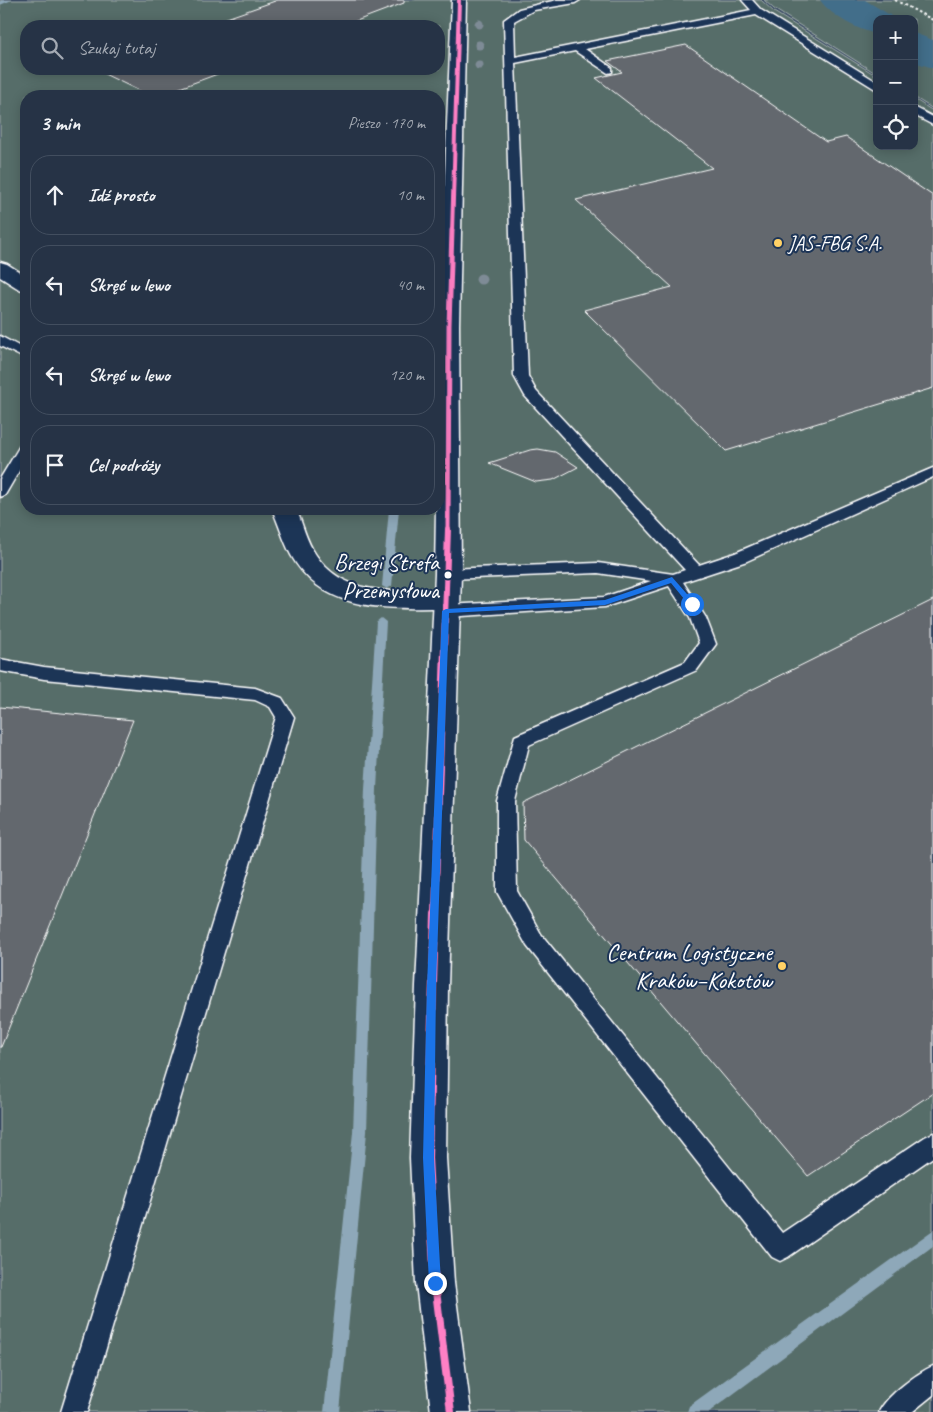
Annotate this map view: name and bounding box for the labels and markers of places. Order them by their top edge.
place label: JAS-FBG S.A. [787,231,882,256]
marker: JAS-FBG S.A. [772,237,784,249]
place label: Brzegi Strefa Przemysłowa [334,548,441,605]
marker: Brzegi Strefa Przemysłowa [443,570,453,580]
place label: Centrum Logistyczne Kraków–Kokotów [606,937,774,995]
marker: Centrum Logistyczne Kraków–Kokotów [776,960,788,972]

